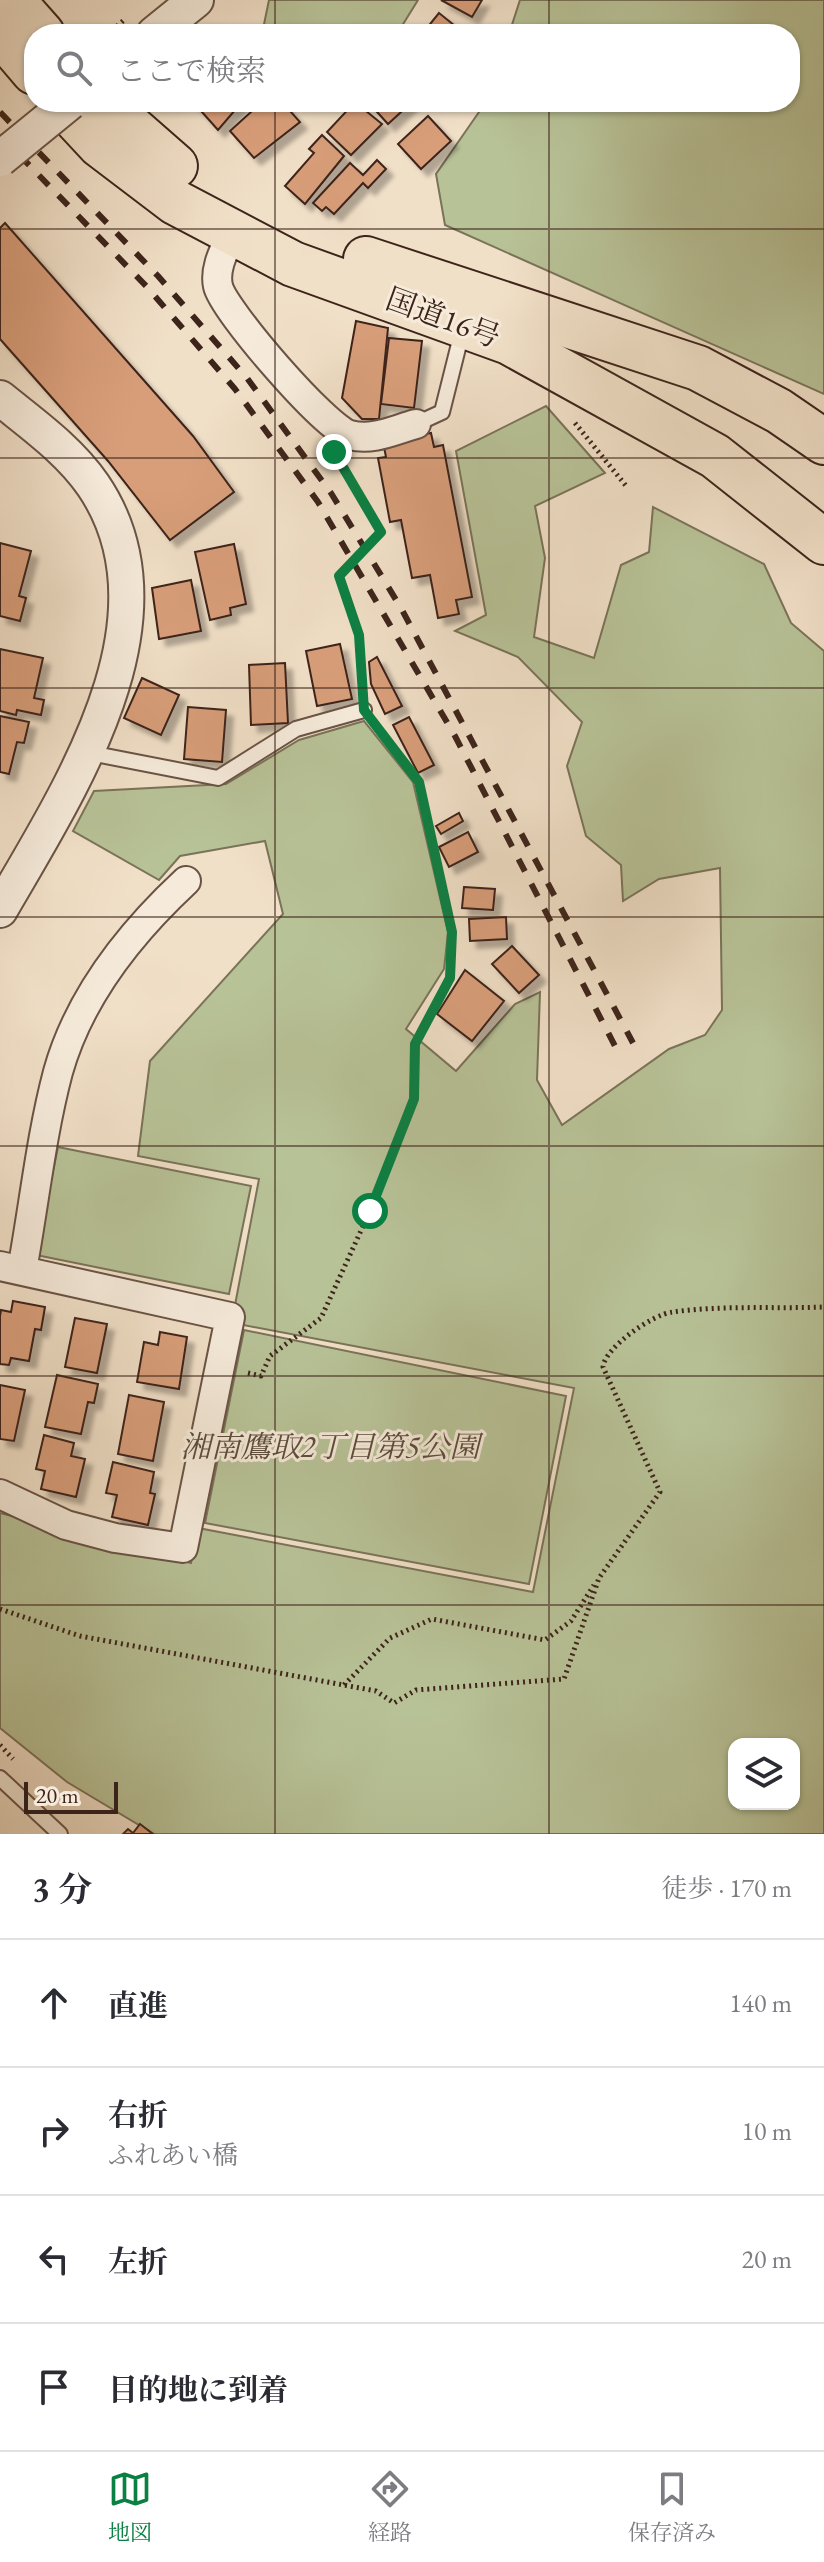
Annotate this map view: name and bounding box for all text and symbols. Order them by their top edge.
search box [24,24,800,112]
icon: search [52,46,96,90]
text: ここで検索 [116,51,266,90]
street label: 国道16号 [381,279,506,356]
route end [316,434,352,470]
route start [352,1193,388,1229]
park label: 湘南鷹取2丁目第5公園 [181,1427,484,1466]
map controls [728,1738,800,1810]
button: layers [728,1738,800,1810]
scale bar [24,1778,118,1814]
text: 20 m [36,1781,79,1810]
text: 3 分 [32,1867,92,1911]
text: 徒歩 · 170 m [662,1871,792,1905]
icon: ahead [32,1981,76,2025]
text: 直進 [108,1986,168,2025]
text: 140 m [729,1986,792,2020]
text: 右折 [108,2095,168,2134]
icon: right [32,2109,76,2153]
text: 10 m [742,2114,792,2148]
text: ふれあい橋 [108,2138,238,2172]
icon: left [32,2237,76,2281]
text: 左折 [108,2242,168,2281]
text: 20 m [742,2242,792,2276]
icon: arrive [32,2365,76,2409]
text: 目的地に到着 [108,2370,288,2409]
tab: 地図 [108,2467,152,2547]
tab: 経路 [368,2467,412,2547]
tab: 保存済み [628,2467,716,2547]

